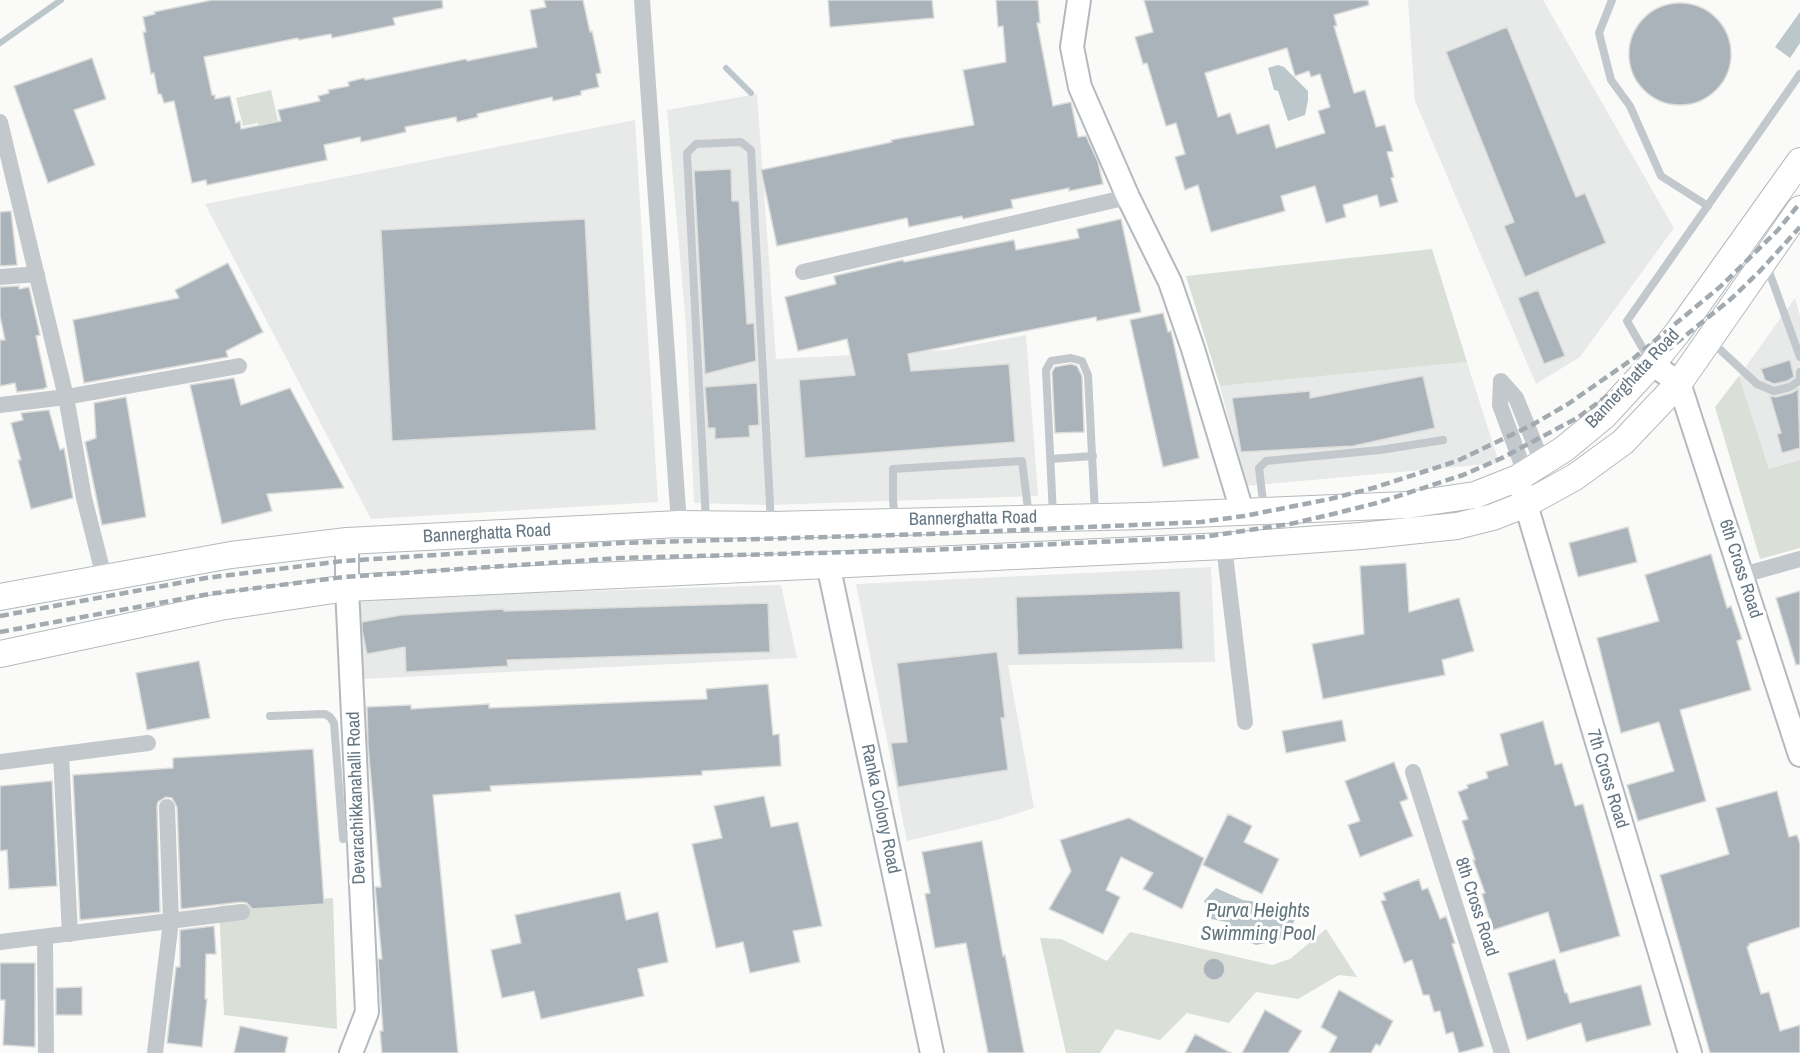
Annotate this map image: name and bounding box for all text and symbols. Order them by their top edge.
street label: Bannerghatta Road [1581,325,1685,433]
street label: Bannerghatta Road [909,507,1037,531]
street label: 6th Cross Road [1714,517,1766,621]
street label: Bannerghatta Road [423,520,551,548]
street label: Devarachikkanahalli Road [343,711,371,885]
street label: 7th Cross Road [1582,727,1632,831]
street label: Ranka Colony Road [856,742,904,876]
street label: 8th Cross Road [1450,855,1502,959]
water label: Purva Heights Swimming Pool [1201,900,1315,947]

